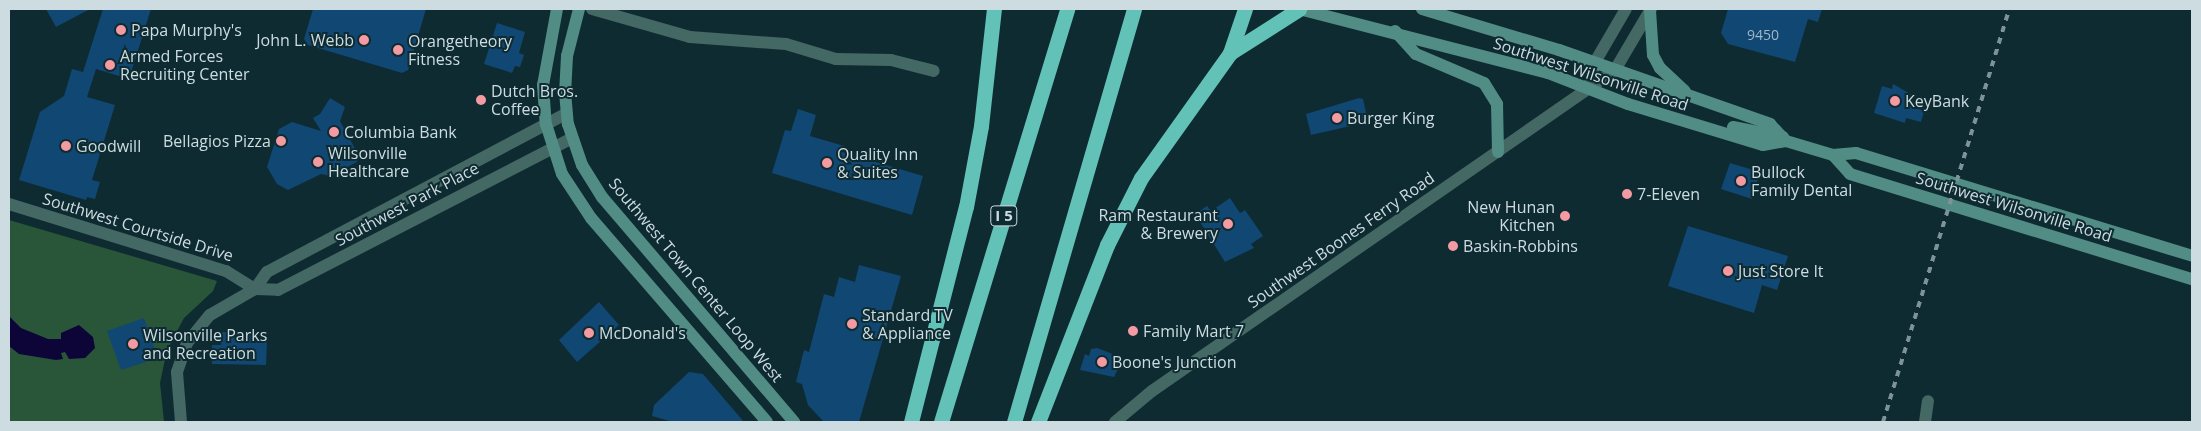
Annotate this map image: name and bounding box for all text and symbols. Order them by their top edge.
place label: Papa Murphy's [131,20,242,40]
marker: Papa Murphy's [115,24,127,36]
house number: 9450 [1747,27,1779,43]
place label: John L. Webb [256,30,354,50]
place label: Orangetheory Fitness [408,31,512,69]
street label: Southwest Wilsonville Road [1491,33,1691,115]
marker: John L. Webb [358,34,370,46]
marker: Orangetheory Fitness [392,44,404,56]
place label: Armed Forces Recruiting Center [120,46,249,84]
marker: Armed Forces Recruiting Center [104,59,116,71]
place label: Dutch Bros. Coffee [491,81,578,119]
place label: KeyBank [1905,91,1969,111]
marker: Dutch Bros. Coffee [475,94,487,106]
marker: KeyBank [1889,95,1901,107]
place label: Burger King [1347,108,1434,128]
marker: Burger King [1331,112,1343,124]
place label: Columbia Bank [344,122,457,142]
marker: Columbia Bank [328,126,340,138]
place label: Bellagios Pizza [163,131,271,151]
marker: Bellagios Pizza [275,135,287,147]
place label: Goodwill [76,136,141,156]
marker: Goodwill [60,140,72,152]
place label: Wilsonville Healthcare [328,143,409,181]
place label: Quality Inn & Suites [837,144,918,182]
marker: Wilsonville Healthcare [312,156,324,168]
marker: Quality Inn & Suites [821,157,833,169]
street label: Southwest Park Place [332,158,482,250]
place label: Bullock Family Dental [1751,162,1852,200]
street label: Southwest Boones Ferry Road [1244,168,1438,312]
street label: Southwest Wilsonville Road [1914,168,2114,246]
street label: Southwest Town Center Loop West [605,174,787,386]
marker: Bullock Family Dental [1735,175,1747,187]
place label: 7-Eleven [1637,184,1700,204]
marker: 7-Eleven [1621,188,1633,200]
street label: Southwest Courtside Drive [40,189,236,265]
place label: New Hunan Kitchen [1467,197,1555,235]
road number: I 5 [990,204,1018,228]
place label: Ram Restaurant & Brewery [1098,205,1218,243]
marker: New Hunan Kitchen [1559,210,1571,222]
marker: Ram Restaurant & Brewery [1222,218,1234,230]
place label: Baskin-Robbins [1463,236,1578,256]
marker: Baskin-Robbins [1447,240,1459,252]
place label: Just Store It [1738,261,1824,281]
marker: Just Store It [1722,265,1734,277]
place label: Standard TV & Appliance [862,305,953,343]
marker: Standard TV & Appliance [846,318,858,330]
place label: Family Mart 7 [1143,321,1244,341]
place label: McDonald's [599,323,686,343]
place label: Wilsonville Parks and Recreation [143,325,267,363]
marker: Family Mart 7 [1127,325,1139,337]
marker: McDonald's [583,327,595,339]
marker: Wilsonville Parks and Recreation [127,338,139,350]
place label: Boone's Junction [1112,352,1236,372]
marker: Boone's Junction [1096,356,1108,368]

